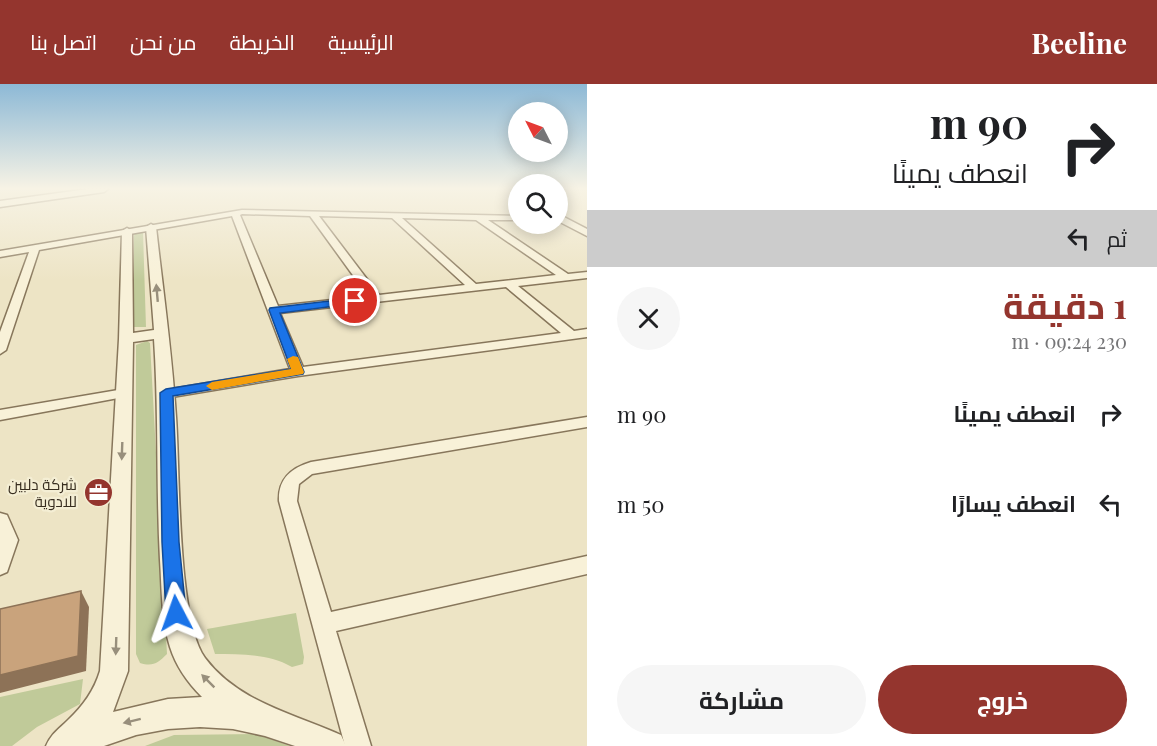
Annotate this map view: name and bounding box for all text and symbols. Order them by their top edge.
text: Beeline [1031,24,1127,61]
text: اتصل بنا [30,27,97,55]
text: من نحن [130,27,196,55]
text: الخريطة [229,27,295,55]
text: الرئيسية [328,27,394,55]
text: 90 m [930,94,1028,150]
north arrow [508,102,568,162]
map controls [508,102,568,234]
icon: right [1049,108,1127,186]
text: انعطف يمينًا [892,154,1028,190]
button: search [508,174,568,234]
icon: left [1062,222,1095,255]
text: ثم [1107,223,1127,253]
pin [329,275,380,326]
text: 1 دقيقة [1003,280,1127,328]
one-way arrow [152,284,162,303]
icon: arrive [338,284,371,317]
button: close [617,287,680,350]
text: 230 m · 09:24 [1011,327,1127,354]
text: انعطف يمينًا [954,398,1076,428]
icon: right [1094,398,1127,431]
text: 90 m [617,399,666,429]
one-way arrow [118,442,127,461]
place label: شركة دلبين للادوية [8,474,77,511]
office icon: شركة دلبين للادوية [82,477,114,509]
text: انعطف يسارًا [951,488,1076,518]
icon: left [1094,488,1127,521]
text: 50 m [617,489,664,519]
position arrow [144,581,208,645]
one-way arrow [111,637,121,656]
button: مشاركة [617,665,866,734]
button: خروج [878,665,1127,734]
one-way arrow [201,674,215,689]
one-way arrow [122,717,140,726]

